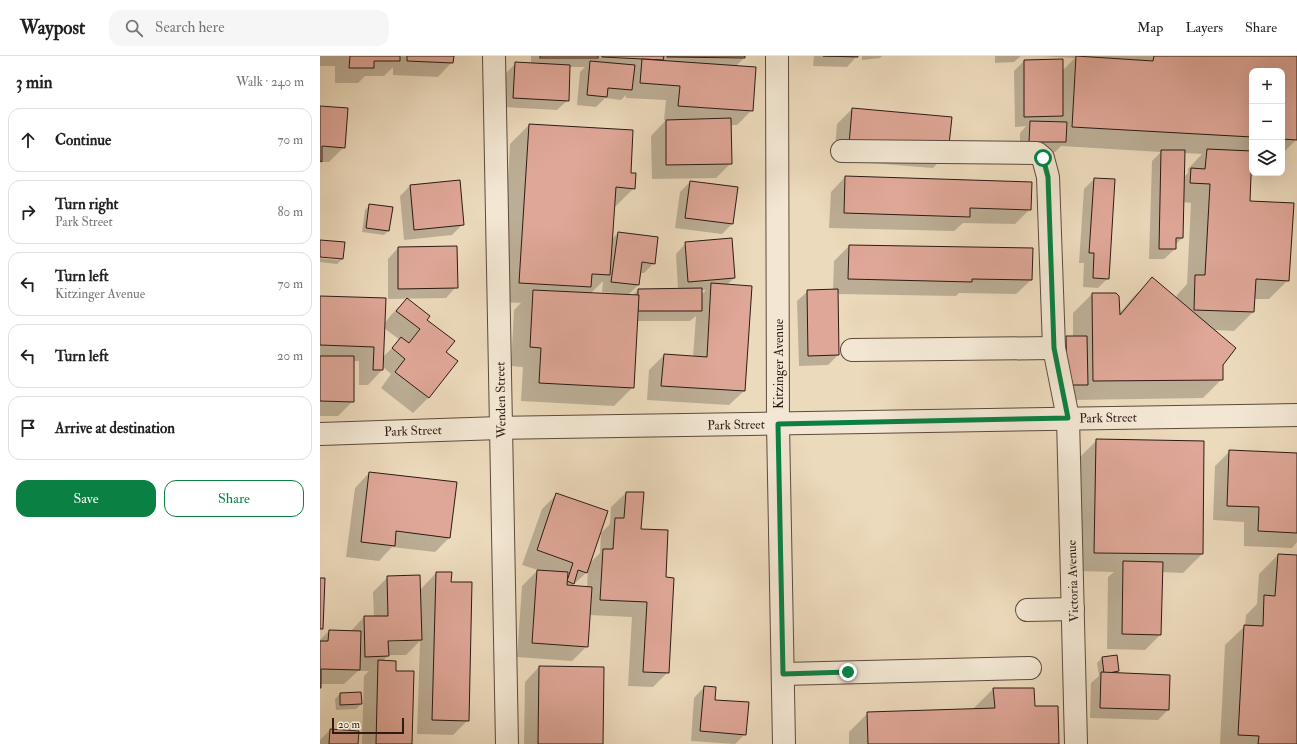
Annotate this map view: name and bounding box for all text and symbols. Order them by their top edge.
search box [109,10,389,46]
text: Waypost [20,16,85,40]
icon: search [123,17,145,39]
text: Search here [155,18,224,37]
text: Map [1137,19,1163,36]
text: Layers [1185,19,1223,36]
text: Share [1245,19,1277,36]
map controls [1249,68,1285,176]
button: + [1249,68,1285,104]
text: 3 min [16,72,53,93]
text: Walk · 240 m [236,74,304,90]
button: − [1249,104,1285,140]
icon: ahead [17,129,39,151]
text: Continue [55,131,111,150]
text: 70 m [278,132,303,148]
button: layers [1249,140,1285,176]
route start [1034,149,1052,167]
text: Turn right [55,195,118,214]
icon: right [17,201,39,223]
text: 80 m [277,204,303,220]
text: Park Street [55,214,113,230]
text: Turn left [55,267,109,286]
icon: left [17,273,39,295]
text: 70 m [278,276,303,292]
text: Kitzinger Avenue [55,286,145,302]
street label: Kitzinger Avenue [771,318,787,409]
icon: left [17,345,39,367]
text: Turn left [55,347,109,366]
text: 20 m [277,348,303,364]
street label: Wenden Street [492,361,510,439]
street label: Park Street [1079,409,1137,427]
street label: Park Street [707,416,765,434]
icon: arrive [17,417,39,439]
text: Arrive at destination [55,419,175,438]
street label: Park Street [384,422,442,440]
button: Save [16,480,156,517]
button: Share [164,480,304,517]
street label: Victoria Avenue [1064,539,1082,622]
route end [839,663,857,681]
scale bar [332,716,404,735]
text: 20 m [338,718,360,731]

